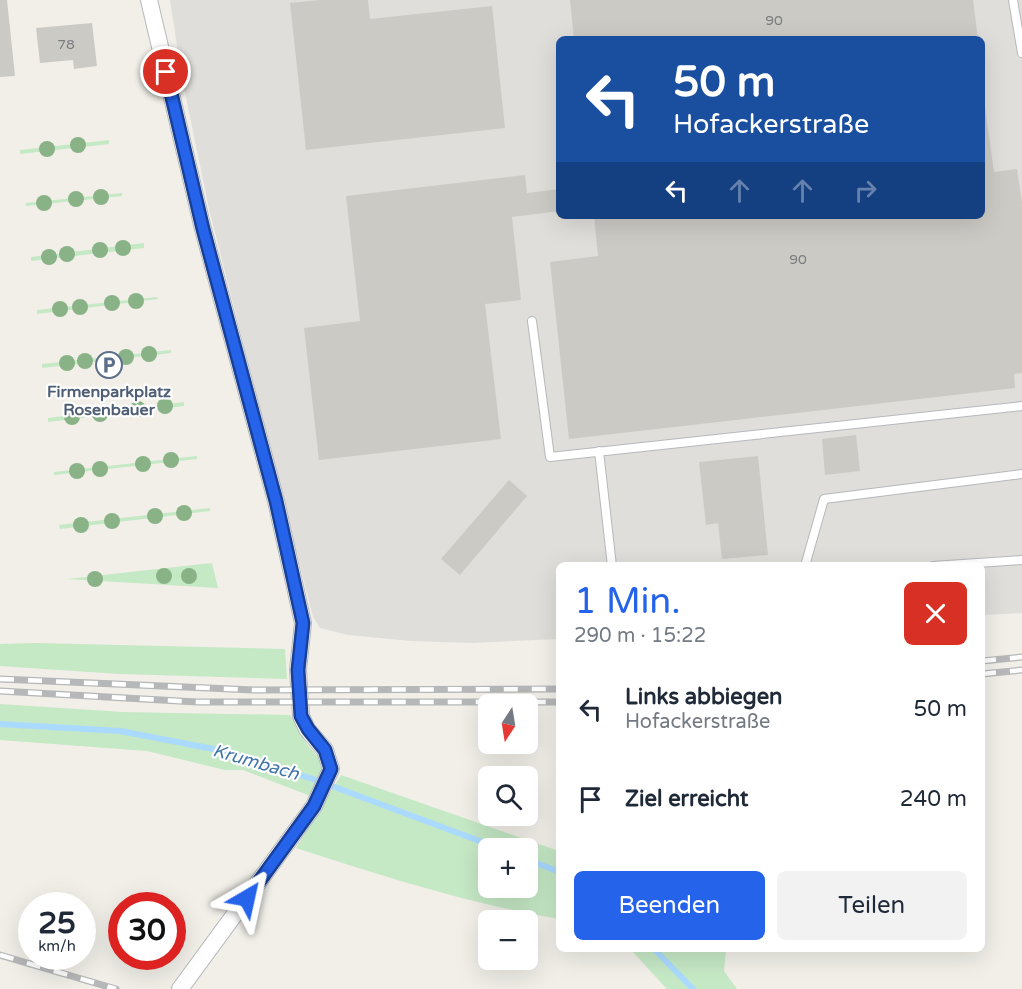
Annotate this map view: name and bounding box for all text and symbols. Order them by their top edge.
house number: 90 [765,12,783,29]
house number: 78 [57,36,75,53]
pin [140,46,191,97]
icon: arrive [149,55,182,88]
text: 50 m [673,57,775,108]
icon: left [574,60,652,138]
text: Hofackerstraße [673,108,869,141]
icon: left [660,174,693,207]
icon: ahead [723,174,756,207]
icon: ahead [786,174,819,207]
icon: right [849,174,882,207]
house number: 90 [789,251,807,268]
parking icon: Firmenparkplatz Rosenbauer [94,350,124,380]
place label: Firmenparkplatz Rosenbauer [47,382,171,420]
text: 1 Min. [574,580,681,623]
button: close [904,582,967,645]
text: 290 m · 15:22 [574,624,706,648]
text: Links abbiegen [625,684,783,710]
icon: left [574,693,607,726]
north arrow [478,694,538,754]
map controls [478,694,538,970]
text: 50 m [913,696,967,722]
text: Hofackerstraße [625,710,770,734]
water label: Krumbach [210,739,303,785]
button: search [478,766,538,826]
icon: arrive [574,783,607,816]
text: Ziel erreicht [625,786,748,812]
text: 240 m [900,786,967,812]
button: + [478,838,538,898]
position arrow [215,866,279,930]
button: Beenden [574,871,765,940]
button: Teilen [777,871,967,940]
speed limit sign: 30 [108,892,186,970]
text: 25 [38,905,76,942]
button: − [478,910,538,970]
text: km/h [38,937,76,955]

